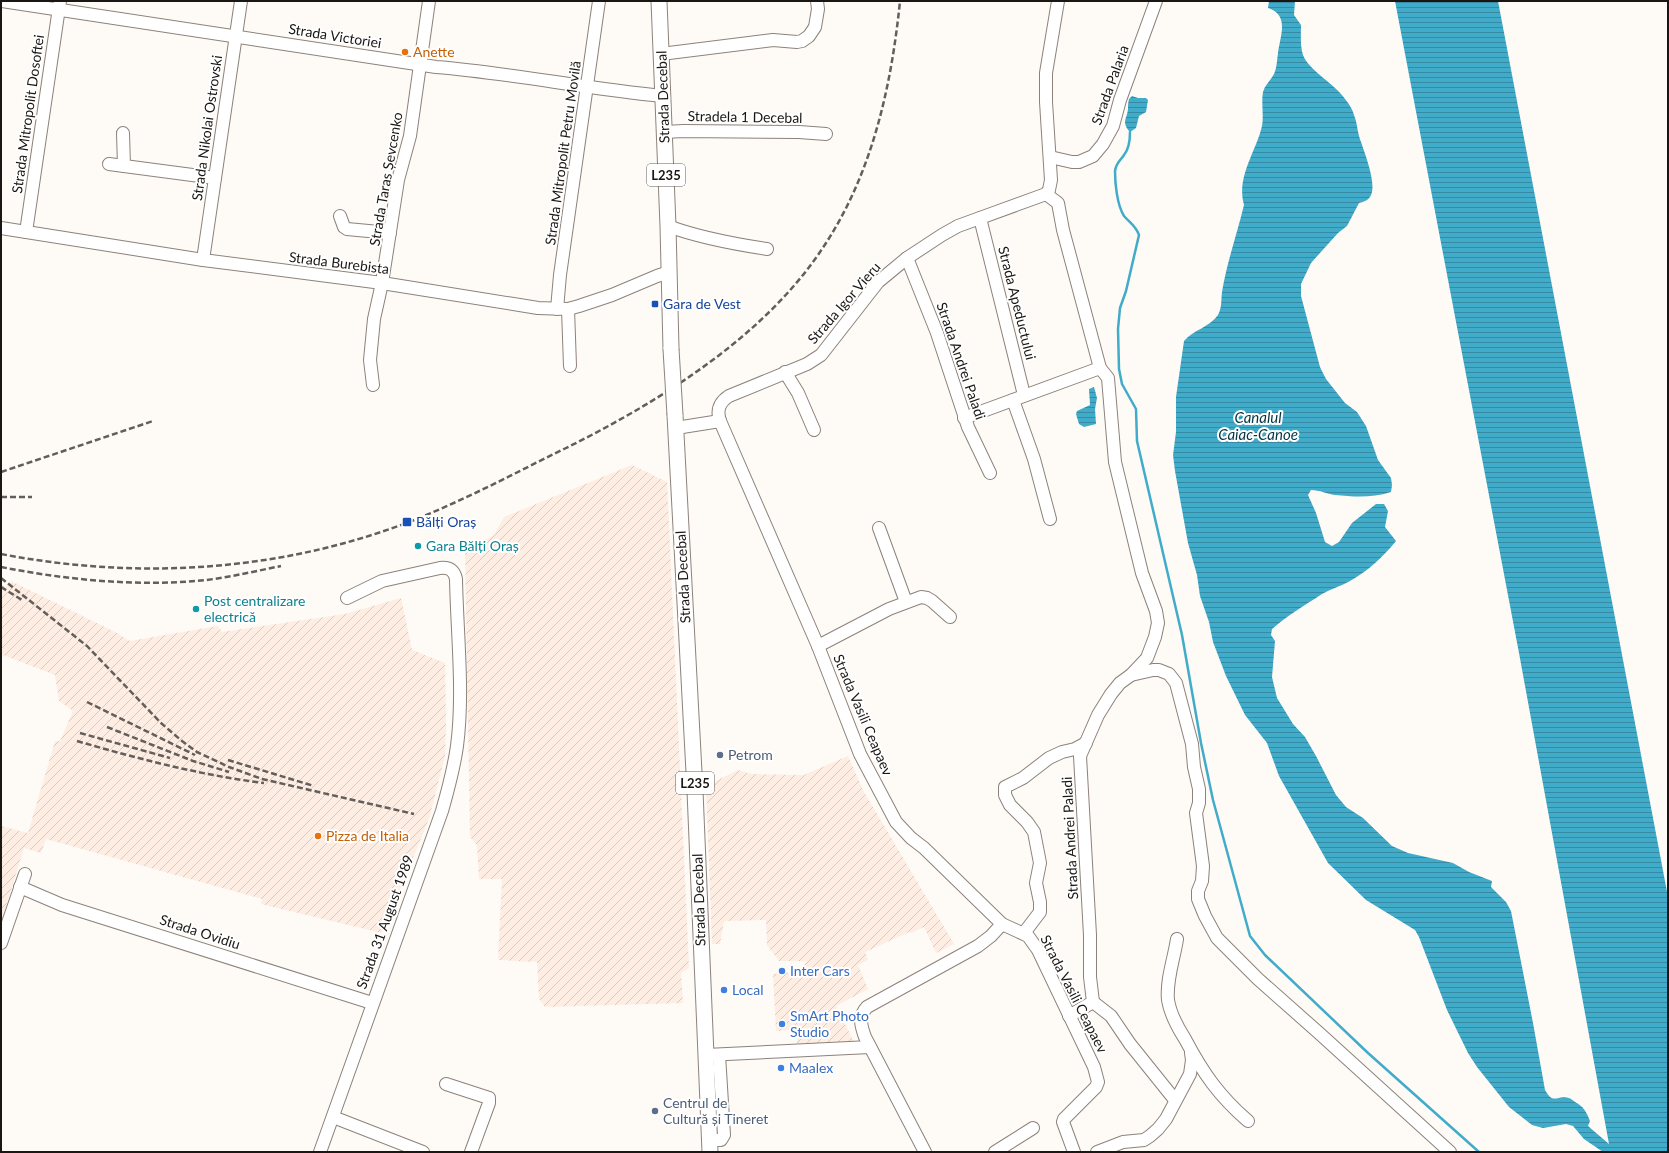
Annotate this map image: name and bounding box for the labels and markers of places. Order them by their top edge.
place label: Anette [413,43,455,60]
marker: Anette [400,47,410,57]
place label: Gara de Vest [663,295,741,312]
marker: Gara de Vest [650,299,660,309]
place label: Bălți Oraș [416,513,476,530]
marker: Bălți Oraș [401,516,413,528]
place label: Gara Bălți Oraș [426,537,519,554]
marker: Gara Bălți Oraș [413,541,423,551]
place label: Post centralizare electrică [204,592,305,625]
marker: Post centralizare electrică [191,604,201,614]
place label: Petrom [728,746,773,763]
marker: Petrom [715,750,725,760]
place label: Pizza de Italia [326,827,409,844]
marker: Pizza de Italia [313,831,323,841]
place label: Inter Cars [790,962,850,979]
marker: Inter Cars [777,966,787,976]
place label: Local [732,981,764,998]
marker: Local [719,985,729,995]
place label: SmArt Photo Studio [790,1007,869,1040]
marker: SmArt Photo Studio [777,1019,787,1029]
place label: Maalex [789,1059,833,1076]
marker: Maalex [776,1063,786,1073]
place label: Centrul de Cultură și Tineret [663,1094,768,1127]
marker: Centrul de Cultură și Tineret [650,1106,660,1116]

